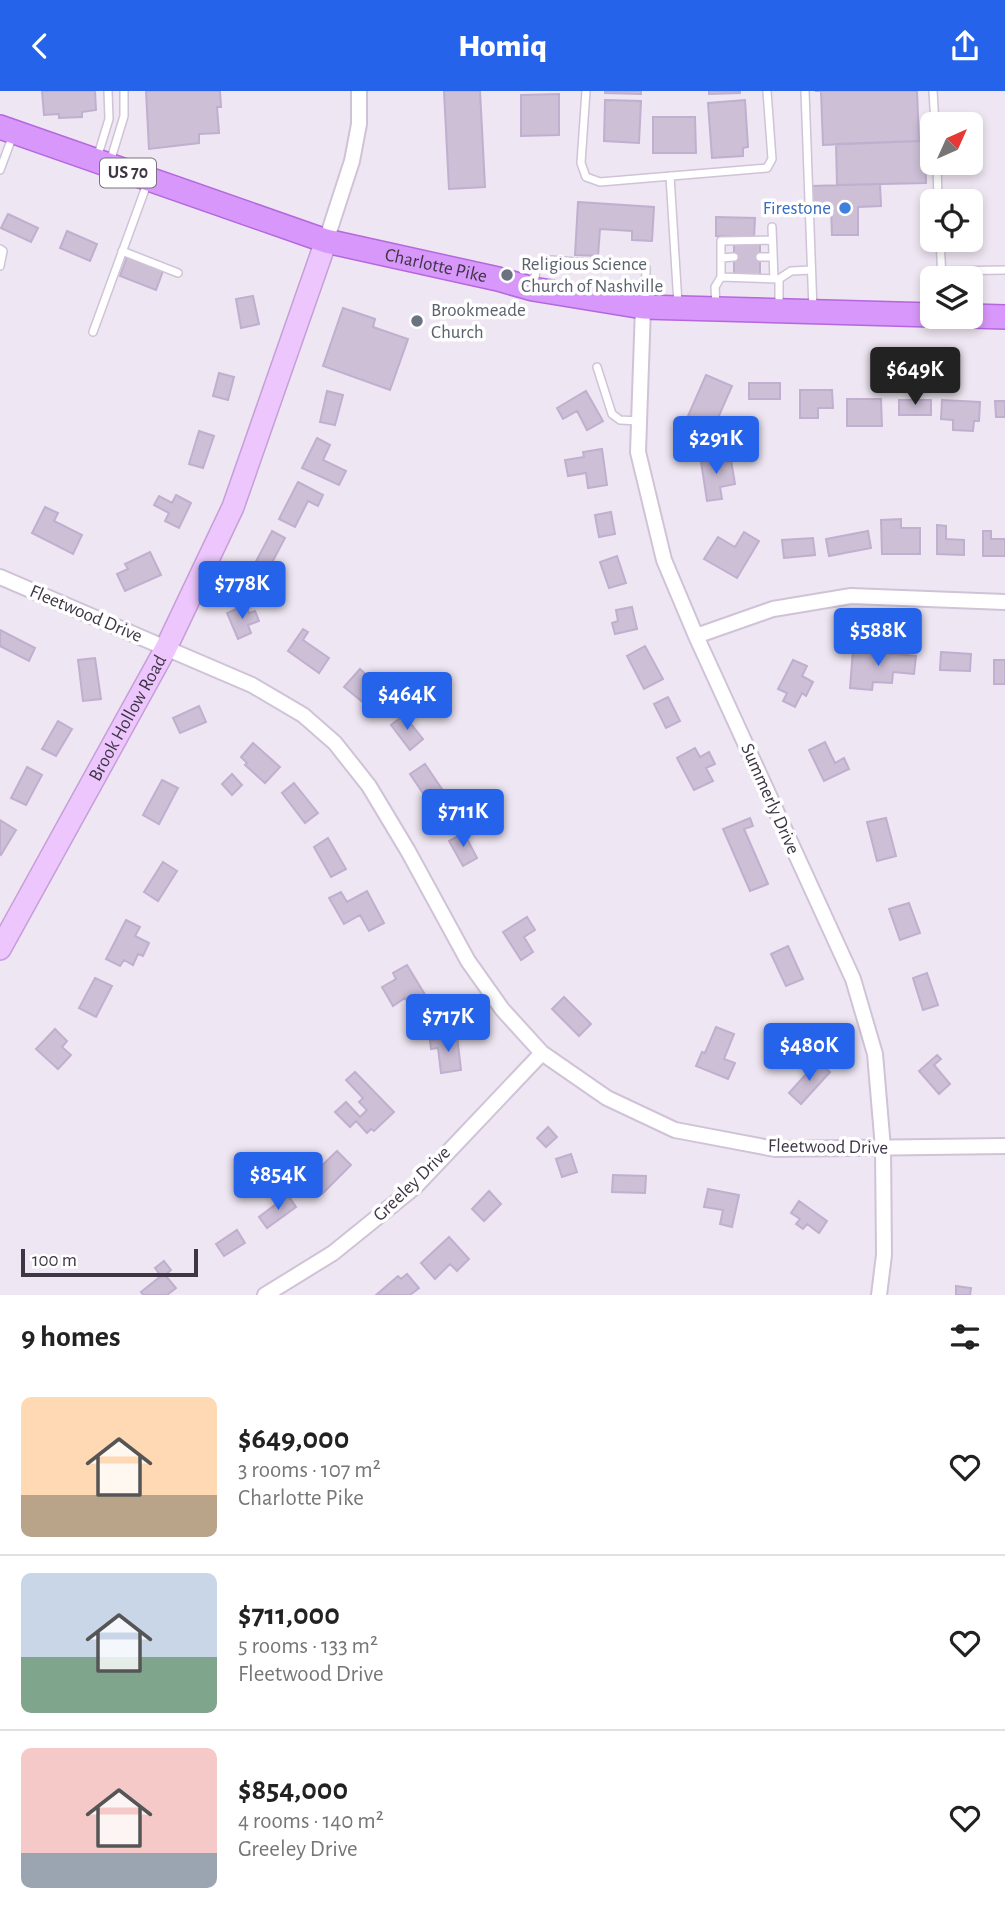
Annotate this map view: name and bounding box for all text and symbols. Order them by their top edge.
icon: back [21,27,59,65]
icon: share [946,27,984,65]
text: Homiq [458,30,547,62]
north arrow [920,112,984,175]
map controls [920,112,983,329]
road number: US 70 [100,159,156,187]
button: locate [920,189,983,252]
place label: Firestone [763,199,831,218]
marker: Firestone [837,200,853,216]
street label: Charlotte Pike [383,245,489,286]
place label: Religious Science Church of Nashville [521,255,663,296]
button: layers [920,266,983,329]
marker: Religious Science Church of Nashville [499,267,515,283]
place label: Brookmeade Church [431,301,526,342]
marker: Brookmeade Church [409,313,425,329]
pin: $649K [866,347,964,407]
text: $649K [886,358,944,381]
pin: $291K [667,417,765,476]
text: $291K [689,427,743,450]
pin: $778K [193,561,291,621]
text: $778K [215,572,270,595]
street label: Fleetwood Drive [27,582,145,646]
pin: $588K [829,609,927,668]
text: $588K [850,619,906,642]
street label: Brook Hollow Road [85,651,170,784]
pin: $464K [358,673,456,732]
text: $464K [378,683,436,706]
street label: Summerly Drive [737,741,803,857]
pin: $711K [414,789,512,849]
text: $711K [438,800,488,823]
pin: $717K [399,995,497,1054]
text: $717K [422,1005,474,1028]
pin: $480K [760,1023,858,1083]
text: $480K [780,1034,838,1057]
street label: Fleetwood Drive [768,1136,888,1158]
street label: Greeley Drive [370,1143,454,1225]
pin: $854K [229,1153,327,1212]
text: $854K [250,1163,306,1186]
scale bar [21,1246,198,1278]
text: 100 m [32,1251,77,1270]
icon: filters [946,1318,984,1356]
text: 9 homes [21,1322,121,1352]
text: $649,000 [238,1424,349,1454]
icon: home [77,1425,161,1509]
icon: heart [946,1448,984,1486]
text: 3 rooms · 107 m² [238,1459,381,1482]
text: Charlotte Pike [238,1487,364,1510]
text: $711,000 [238,1600,340,1630]
icon: home [77,1601,161,1685]
icon: heart [946,1624,984,1662]
text: 5 rooms · 133 m² [238,1635,378,1658]
text: Fleetwood Drive [238,1663,384,1686]
text: $854,000 [238,1775,348,1805]
icon: home [77,1776,161,1860]
icon: heart [946,1799,984,1837]
text: 4 rooms · 140 m² [238,1810,384,1833]
text: Greeley Drive [238,1838,358,1861]

